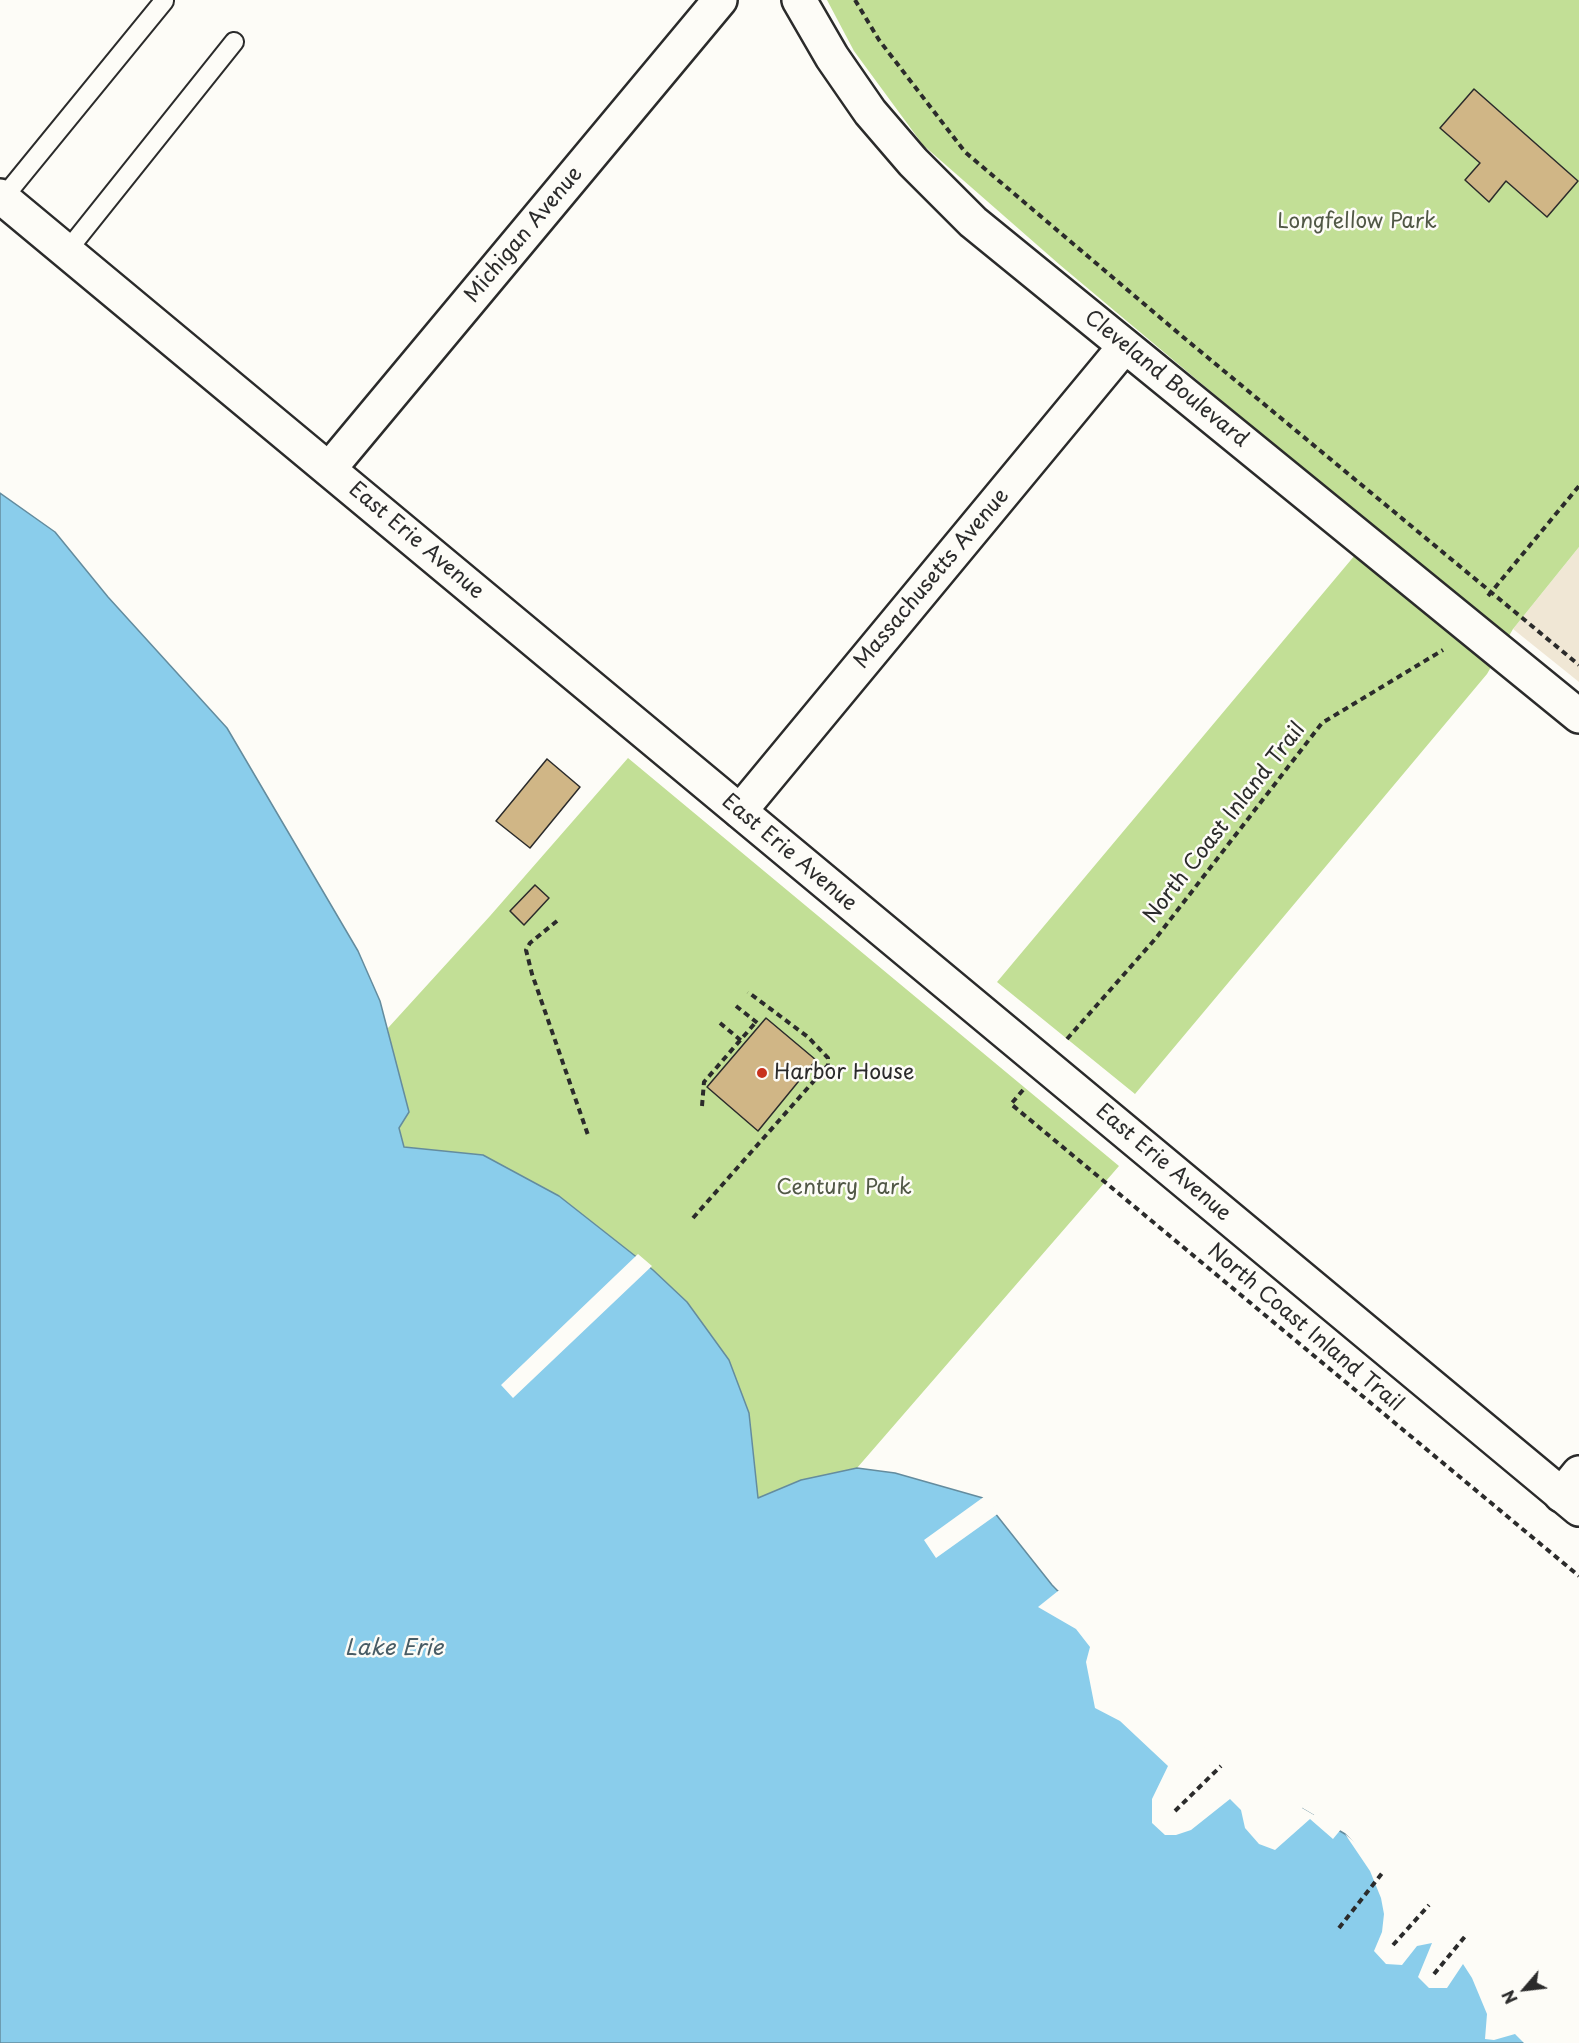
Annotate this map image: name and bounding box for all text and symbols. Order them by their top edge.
street label: Michigan Avenue [460,162,588,308]
park label: Longfellow Park [1277,209,1437,235]
street label: Cleveland Boulevard [1079,305,1253,453]
street label: East Erie Avenue [343,477,489,605]
street label: Massachusetts Avenue [849,484,1015,674]
street label: North Coast Inland Trail [1139,718,1311,928]
street label: East Erie Avenue [716,789,862,917]
place label: Harbor House [774,1060,914,1086]
marker: Harbor House [755,1066,769,1080]
street label: East Erie Avenue [1090,1099,1236,1227]
park label: Century Park [776,1175,912,1201]
street label: North Coast Inland Trail [1202,1239,1408,1417]
water label: Lake Erie [345,1636,443,1662]
north arrow [1495,1959,1555,2019]
text: N [1496,1986,1523,2009]

